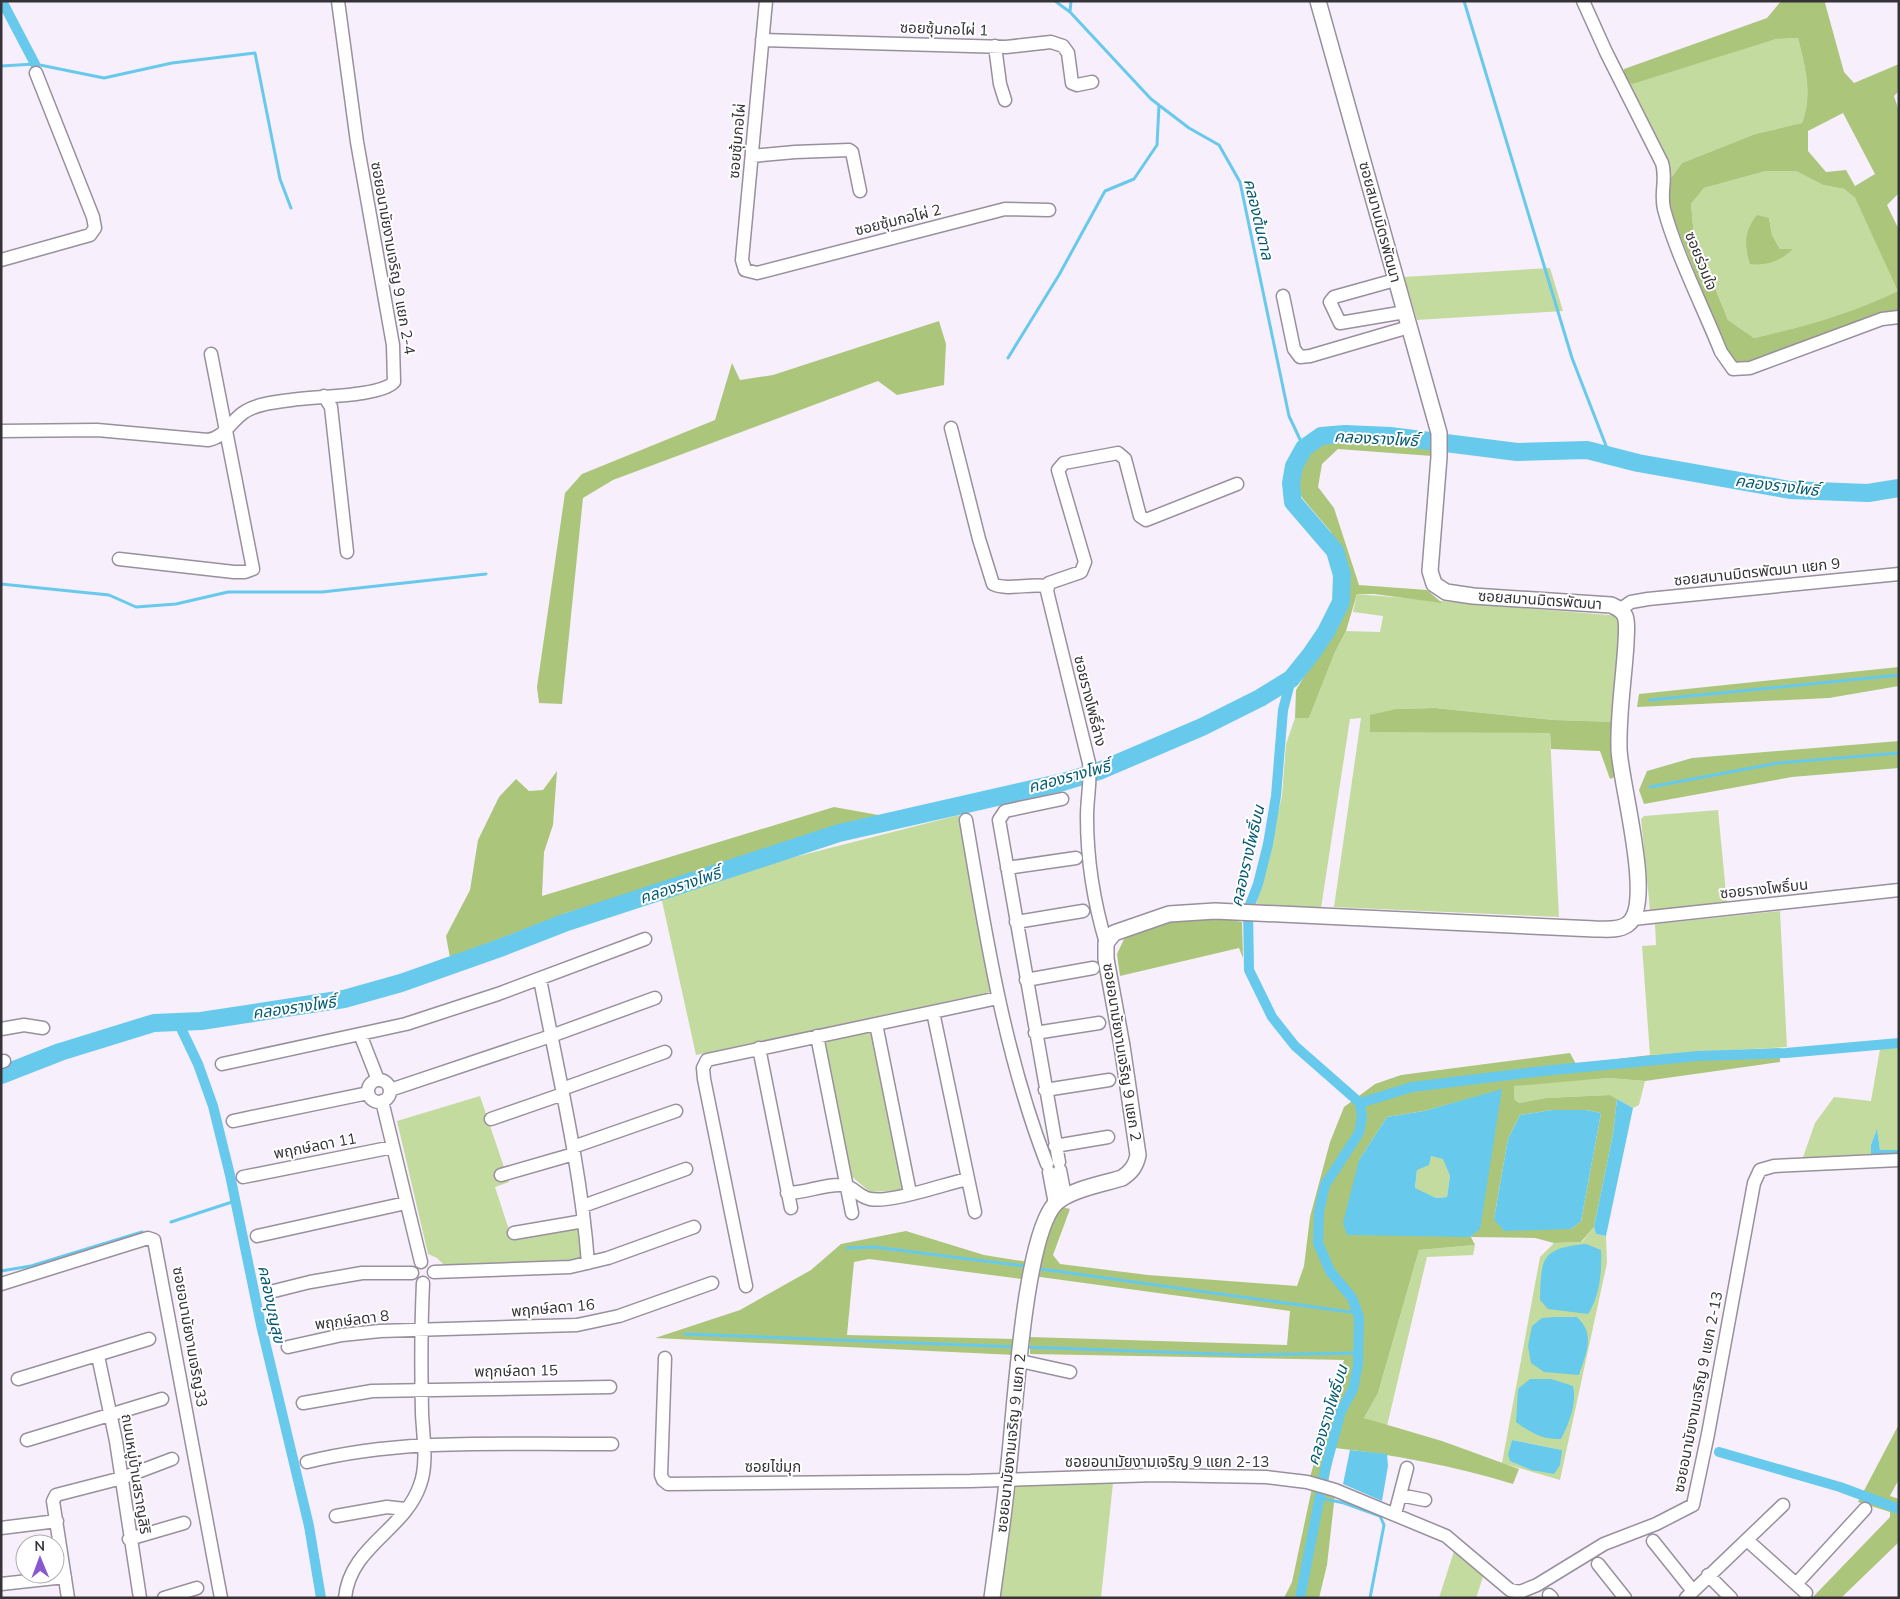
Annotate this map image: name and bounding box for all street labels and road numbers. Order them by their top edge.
street label: ซอยซุ้มกอไผ่ 1 [900,17,988,40]
street label: ซอยซุ้มกอไผ่ [724,103,749,179]
street label: ซอยสมานมิตรพัฒนา [1355,159,1406,284]
street label: ซอยอนามัยงามเจริญ 9 แยก 2-4 [367,160,420,356]
street label: ซอยซุ้มกอไผ่ 2 [853,200,943,239]
street label: ซอยร่วมใจ [1681,229,1722,293]
street label: ซอยสมานมิตรพัฒนา แยก 9 [1673,553,1841,590]
street label: ซอยสมานมิตรพัฒนา [1477,586,1603,613]
street label: ซอยรางโพธิ์ล่าง [1070,653,1111,748]
street label: ซอยรางโพธิ์บน [1719,874,1809,903]
street label: ซอยอนามัยงามเจริญ 9 แยก 2 [1099,962,1146,1142]
street label: พฤกษ์ลดา 11 [272,1128,358,1163]
street label: ซอยอนามัยงามเจริญ33 [169,1265,212,1409]
street label: ซอยอนามัยงามเจริญ 9 แยก 2-13 [1669,1290,1726,1494]
street label: พฤกษ์ลดา 16 [510,1294,596,1321]
street label: พฤกษ์ลดา 8 [314,1306,390,1333]
street label: ซอยอนามัยงามเจริญ 9 แยก 2 [992,1353,1029,1533]
street label: พฤกษ์ลดา 15 [474,1360,558,1381]
street label: ถนนหมู่บ้านสราญสิริ [118,1413,155,1535]
street label: ซอยอนามัยงามเจริญ 9 แยก 2-13 [1065,1452,1269,1471]
street label: ซอยไข่มุก [745,1457,801,1476]

